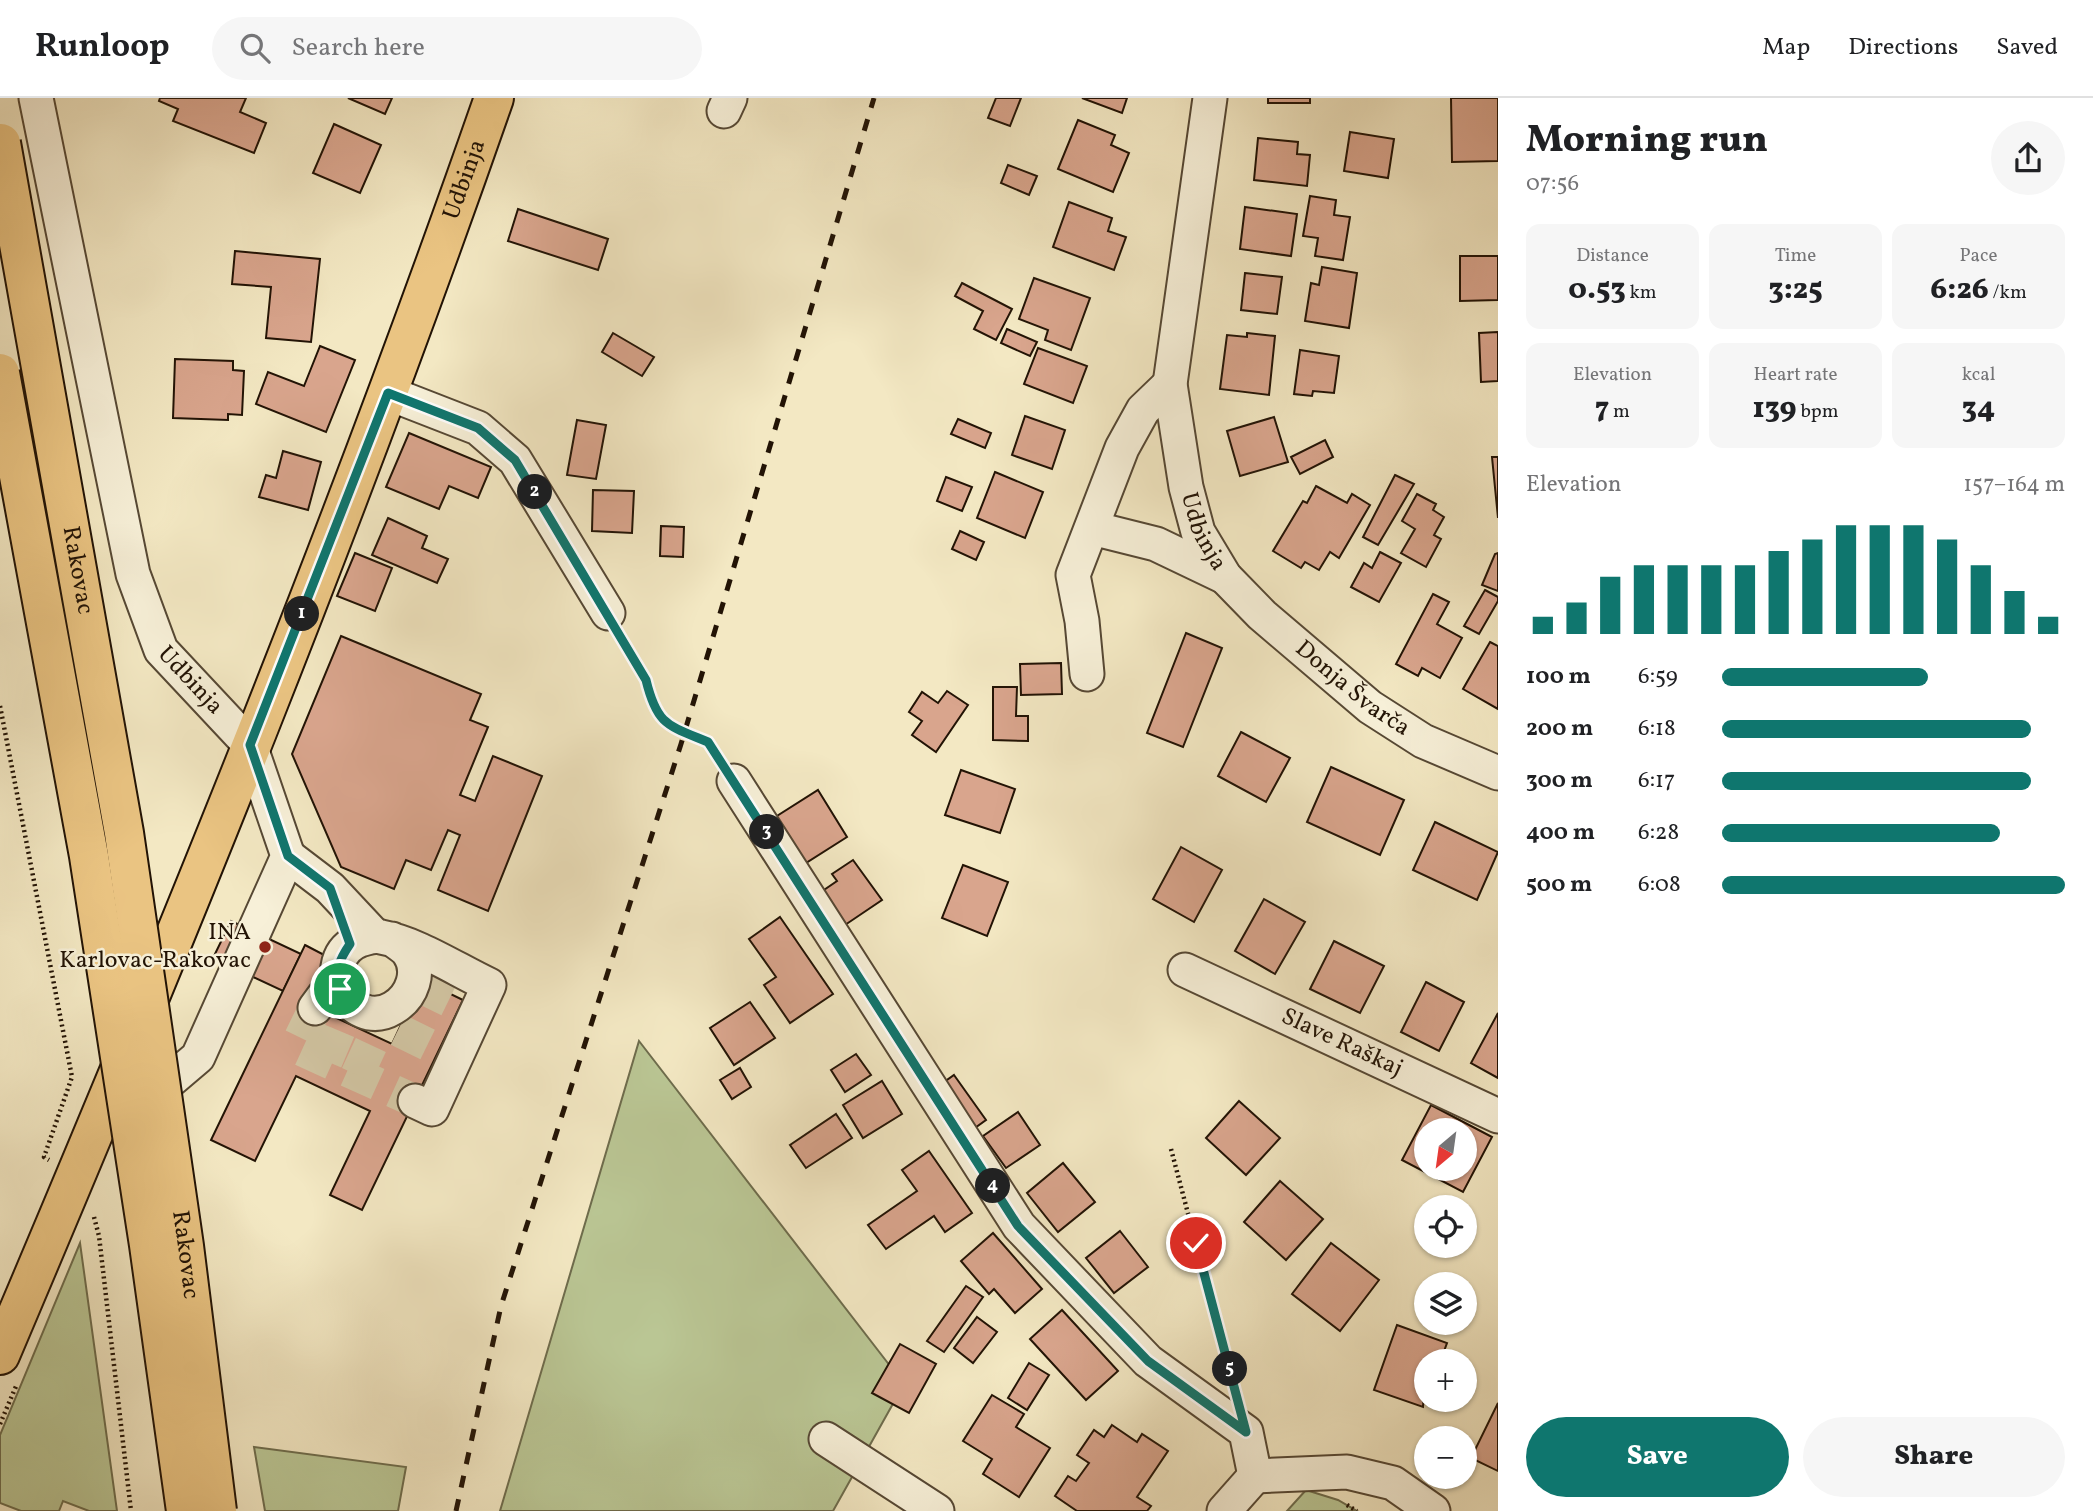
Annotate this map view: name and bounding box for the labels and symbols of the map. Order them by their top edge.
street label: Udbinja [435,135,495,225]
pin: 2 [518,474,552,510]
street label: Udbinja [1171,489,1235,578]
street label: Rakovac [53,523,102,617]
pin: 1 [284,596,320,632]
street label: Donja Švarča [1287,633,1417,745]
street label: Udbinja [149,639,231,723]
pin: 3 [750,814,784,850]
place label: INA Karlovac-Rakovac [59,916,251,978]
marker: INA Karlovac-Rakovac [257,939,273,955]
pin [310,959,370,1019]
street label: Slave Raškaj [1275,1000,1408,1086]
north arrow [1414,1118,1477,1181]
pin: 4 [976,1168,1010,1204]
street label: Rakovac [162,1208,207,1301]
pin [1166,1213,1226,1273]
pin: 5 [1212,1352,1248,1386]

